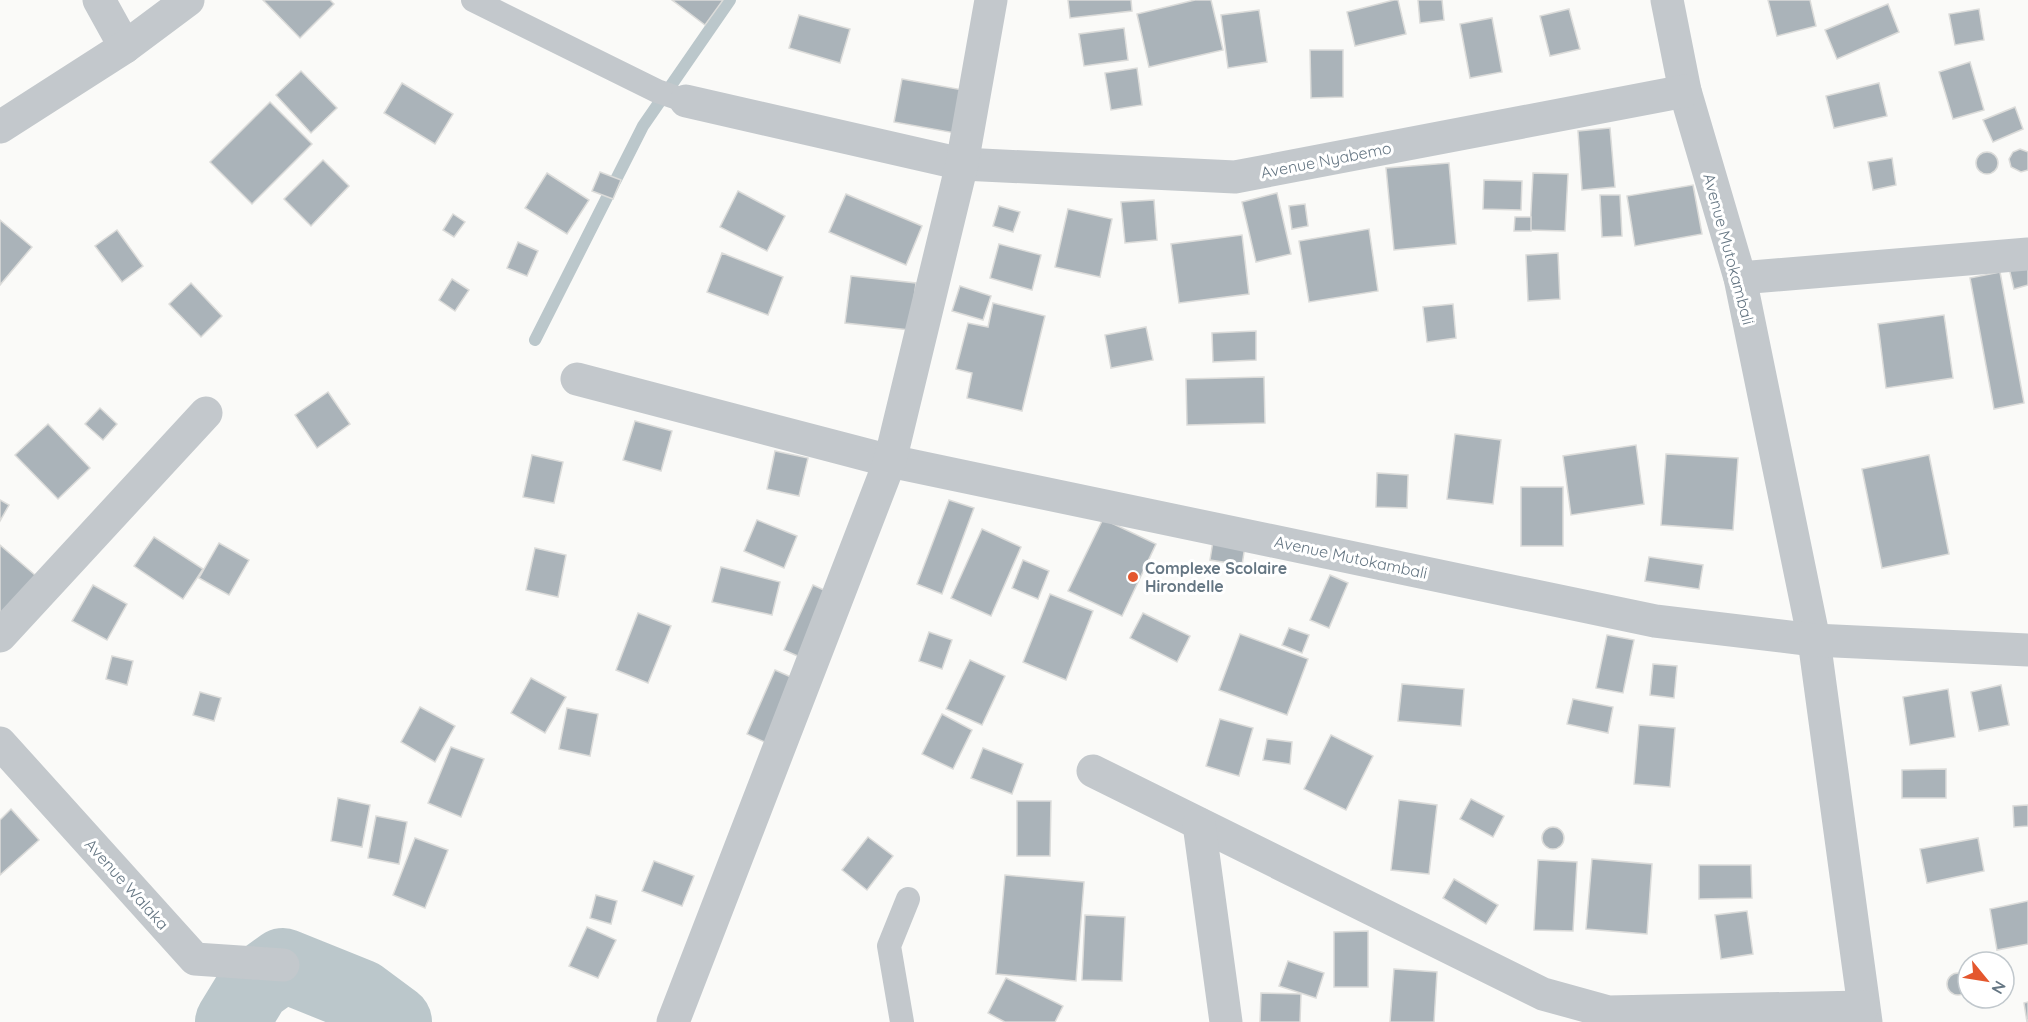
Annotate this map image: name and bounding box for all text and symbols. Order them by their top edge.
street label: Avenue Nyabemo [1259,138,1393,182]
street label: Avenue Mutokambali [1699,171,1759,327]
street label: Avenue Mutokambali [1273,531,1429,583]
place label: Complexe Scolaire Hirondelle [1145,558,1287,596]
marker: Complexe Scolaire Hirondelle [1126,570,1140,584]
street label: Avenue Walaka [81,834,173,934]
north arrow [1956,950,2016,1010]
text: N [1987,977,2011,998]

